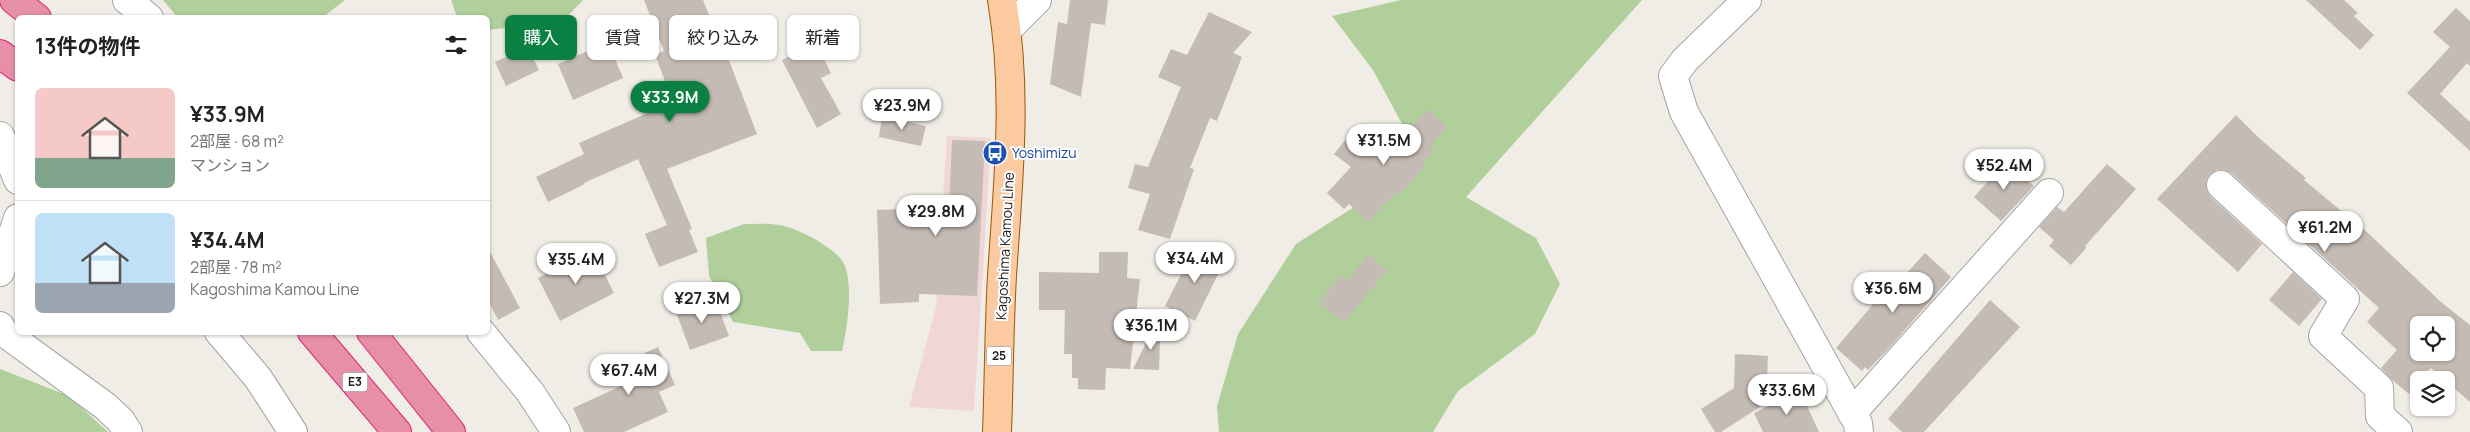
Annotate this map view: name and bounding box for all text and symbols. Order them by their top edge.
chip: 購入 [505,15,577,60]
chip: 賃貸 [587,15,659,60]
chip: 絞り込み [669,15,777,60]
chip: 新着 [787,15,859,60]
icon: filters [442,31,470,59]
text: 13件の物件 [35,32,140,60]
pin: ¥33.9M [629,80,711,123]
text: ¥33.9M [642,86,698,108]
pin: ¥23.9M [861,88,943,131]
text: ¥23.9M [873,94,931,116]
text: ¥33.9M [190,100,265,128]
icon: home [75,108,135,168]
pin: ¥31.5M [1343,124,1425,166]
text: ¥31.5M [1357,129,1411,151]
text: 2部屋 · 68 m² [190,130,284,152]
bus stop icon: Yoshimizu [982,140,1008,166]
place label: Yoshimizu [1012,143,1077,162]
pin: ¥52.4M [1963,148,2045,191]
text: マンション [190,154,270,176]
text: ¥52.4M [1976,154,2032,176]
street label: Kagoshima Kamou Line [991,172,1018,320]
pin: ¥29.8M [895,194,977,237]
text: ¥29.8M [907,200,965,222]
pin: ¥61.2M [2284,210,2366,253]
text: ¥61.2M [2298,216,2352,238]
text: ¥34.4M [190,226,265,254]
icon: home [75,233,135,293]
pin: ¥35.4M [535,242,617,285]
pin: ¥34.4M [1154,242,1236,284]
text: ¥34.4M [1167,247,1223,269]
text: ¥35.4M [548,248,604,270]
text: 2部屋 · 78 m² [190,256,282,278]
pin: ¥36.6M [1852,272,1934,314]
text: ¥36.6M [1864,277,1922,299]
text: Kagoshima Kamou Line [190,278,359,300]
pin: ¥27.3M [661,282,743,324]
text: ¥27.3M [674,287,730,309]
pin: ¥36.1M [1110,308,1192,351]
text: ¥36.1M [1125,314,1177,336]
map controls [2410,316,2455,416]
button: locate [2410,316,2455,361]
road number: 25 [986,346,1012,366]
pin: ¥67.4M [588,354,670,396]
text: ¥67.4M [601,359,657,381]
button: layers [2410,371,2455,416]
road number: E3 [342,372,368,392]
pin: ¥33.6M [1746,374,1828,416]
text: ¥33.6M [1759,379,1815,401]

